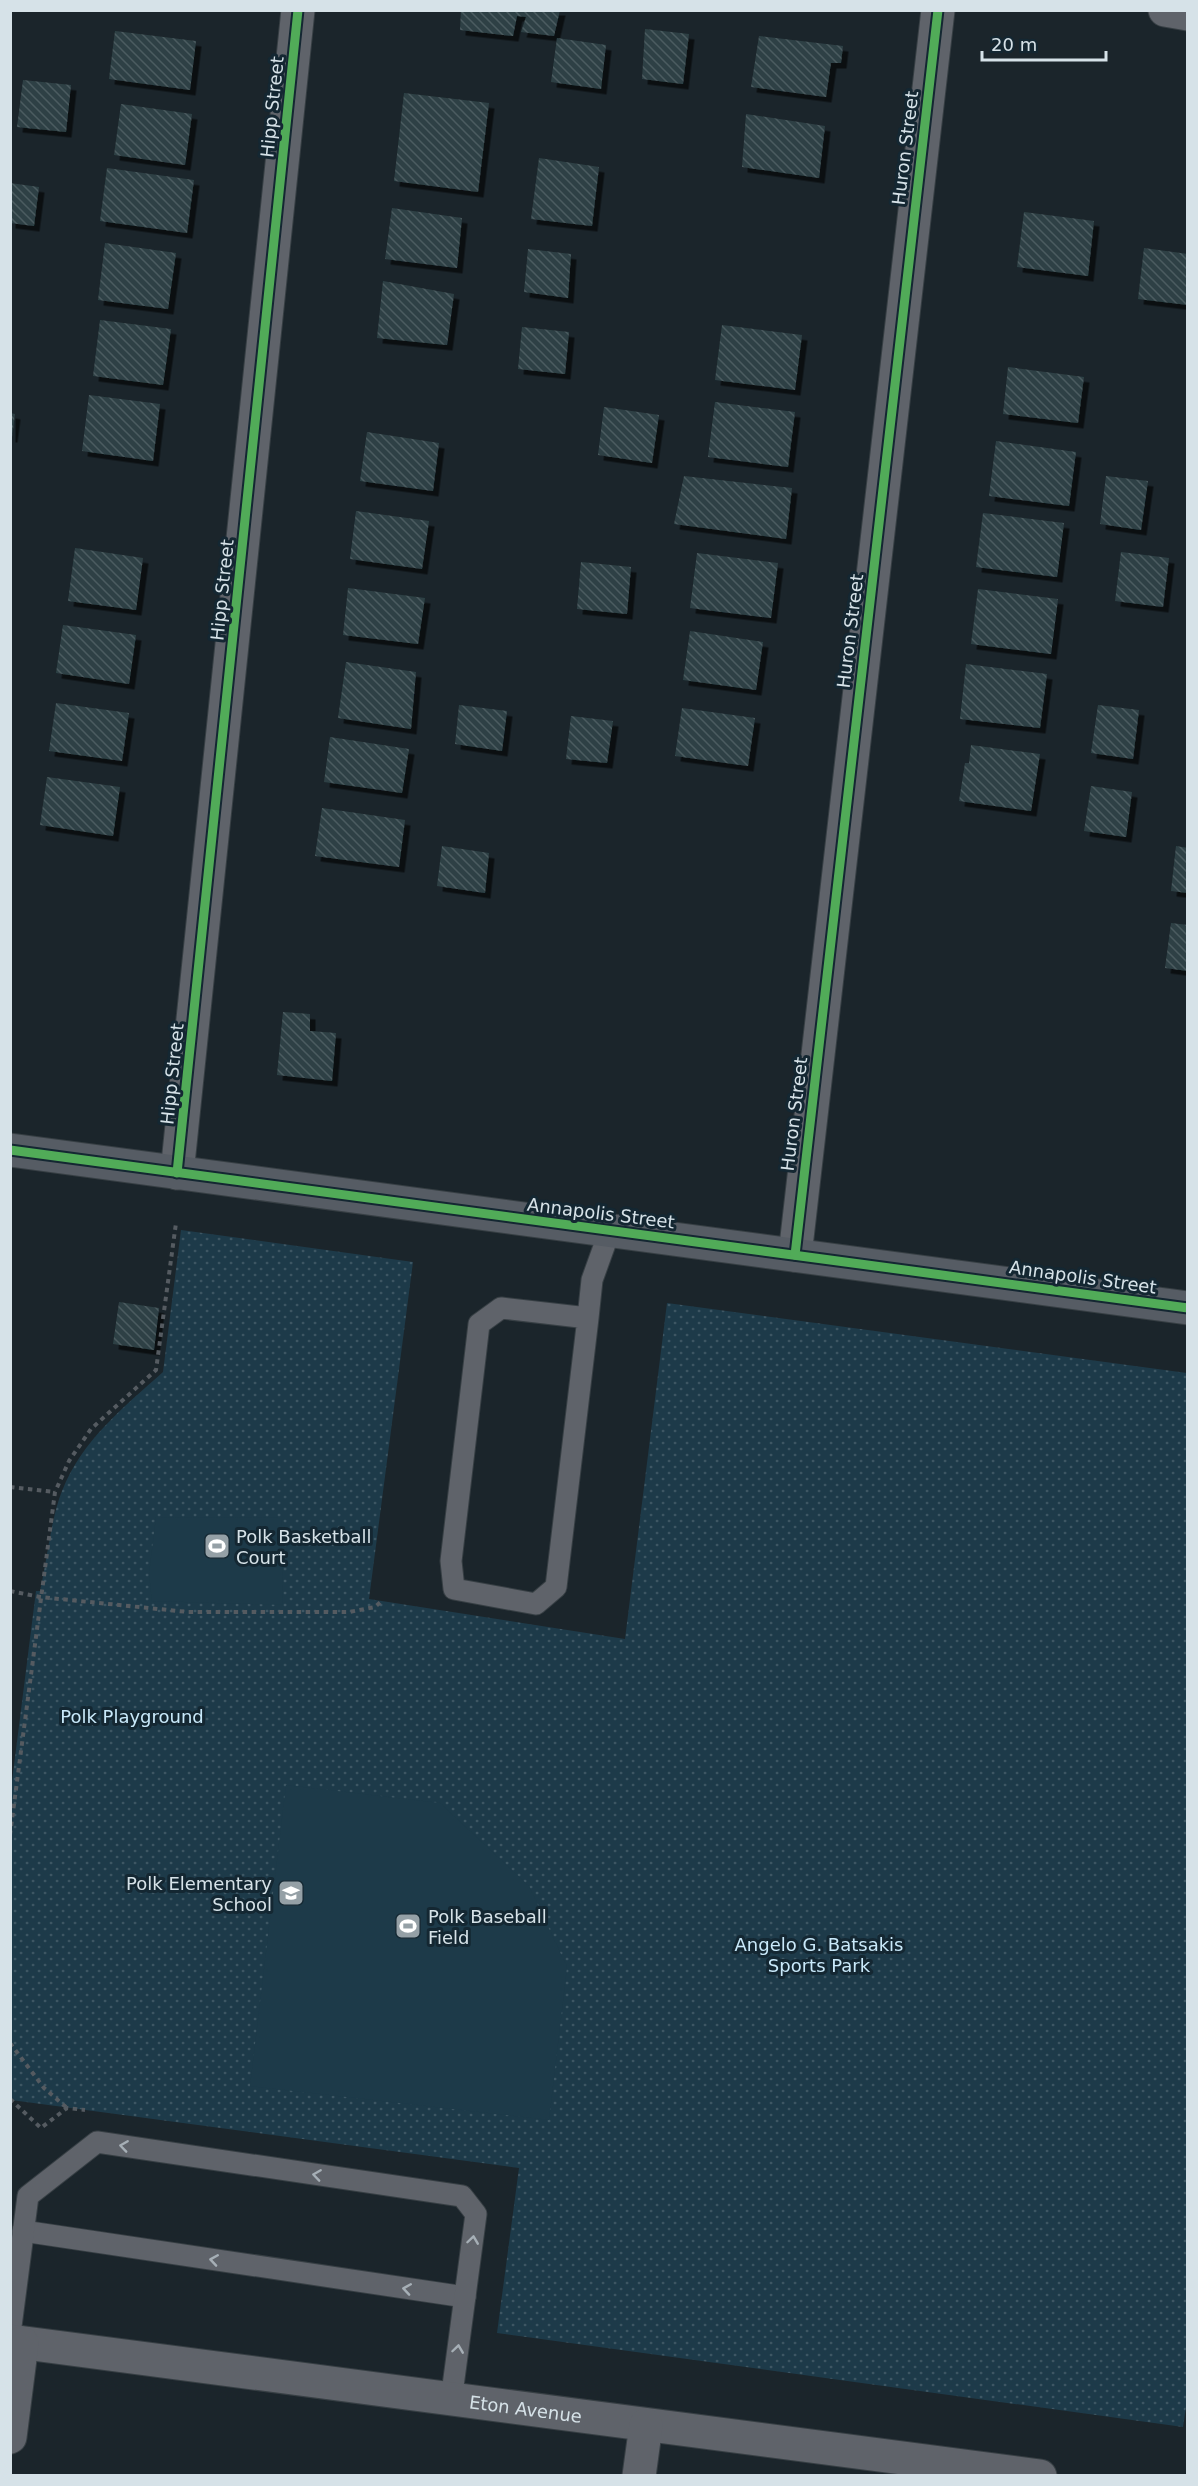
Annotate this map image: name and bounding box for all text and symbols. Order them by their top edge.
scale bar [982,24,1106,62]
text: 20 m [991,34,1037,55]
street label: Hipp Street [256,55,288,159]
street label: Huron Street [888,90,922,206]
street label: Hipp Street [206,538,238,642]
street label: Huron Street [833,573,867,689]
street label: Hipp Street [156,1022,188,1126]
street label: Huron Street [777,1056,811,1172]
street label: Annapolis Street [526,1194,676,1232]
street label: Annapolis Street [1008,1256,1158,1298]
place label: Polk Basketball Court [236,1526,372,1568]
sports icon: Polk Basketball Court [202,1531,232,1561]
park label: Polk Playground [60,1706,204,1727]
place label: Polk Elementary School [126,1873,272,1915]
school or university icon: Polk Elementary School [276,1878,306,1908]
place label: Polk Baseball Field [428,1906,547,1948]
sports icon: Polk Baseball Field [393,1911,423,1941]
park label: Angelo G. Batsakis Sports Park [735,1934,904,1976]
one-way arrow [120,2141,129,2153]
one-way arrow [313,2169,322,2181]
one-way arrow [466,2235,478,2244]
one-way arrow [210,2254,219,2266]
one-way arrow [403,2283,412,2295]
one-way arrow [452,2344,464,2354]
street label: Eton Avenue [468,2391,583,2426]

